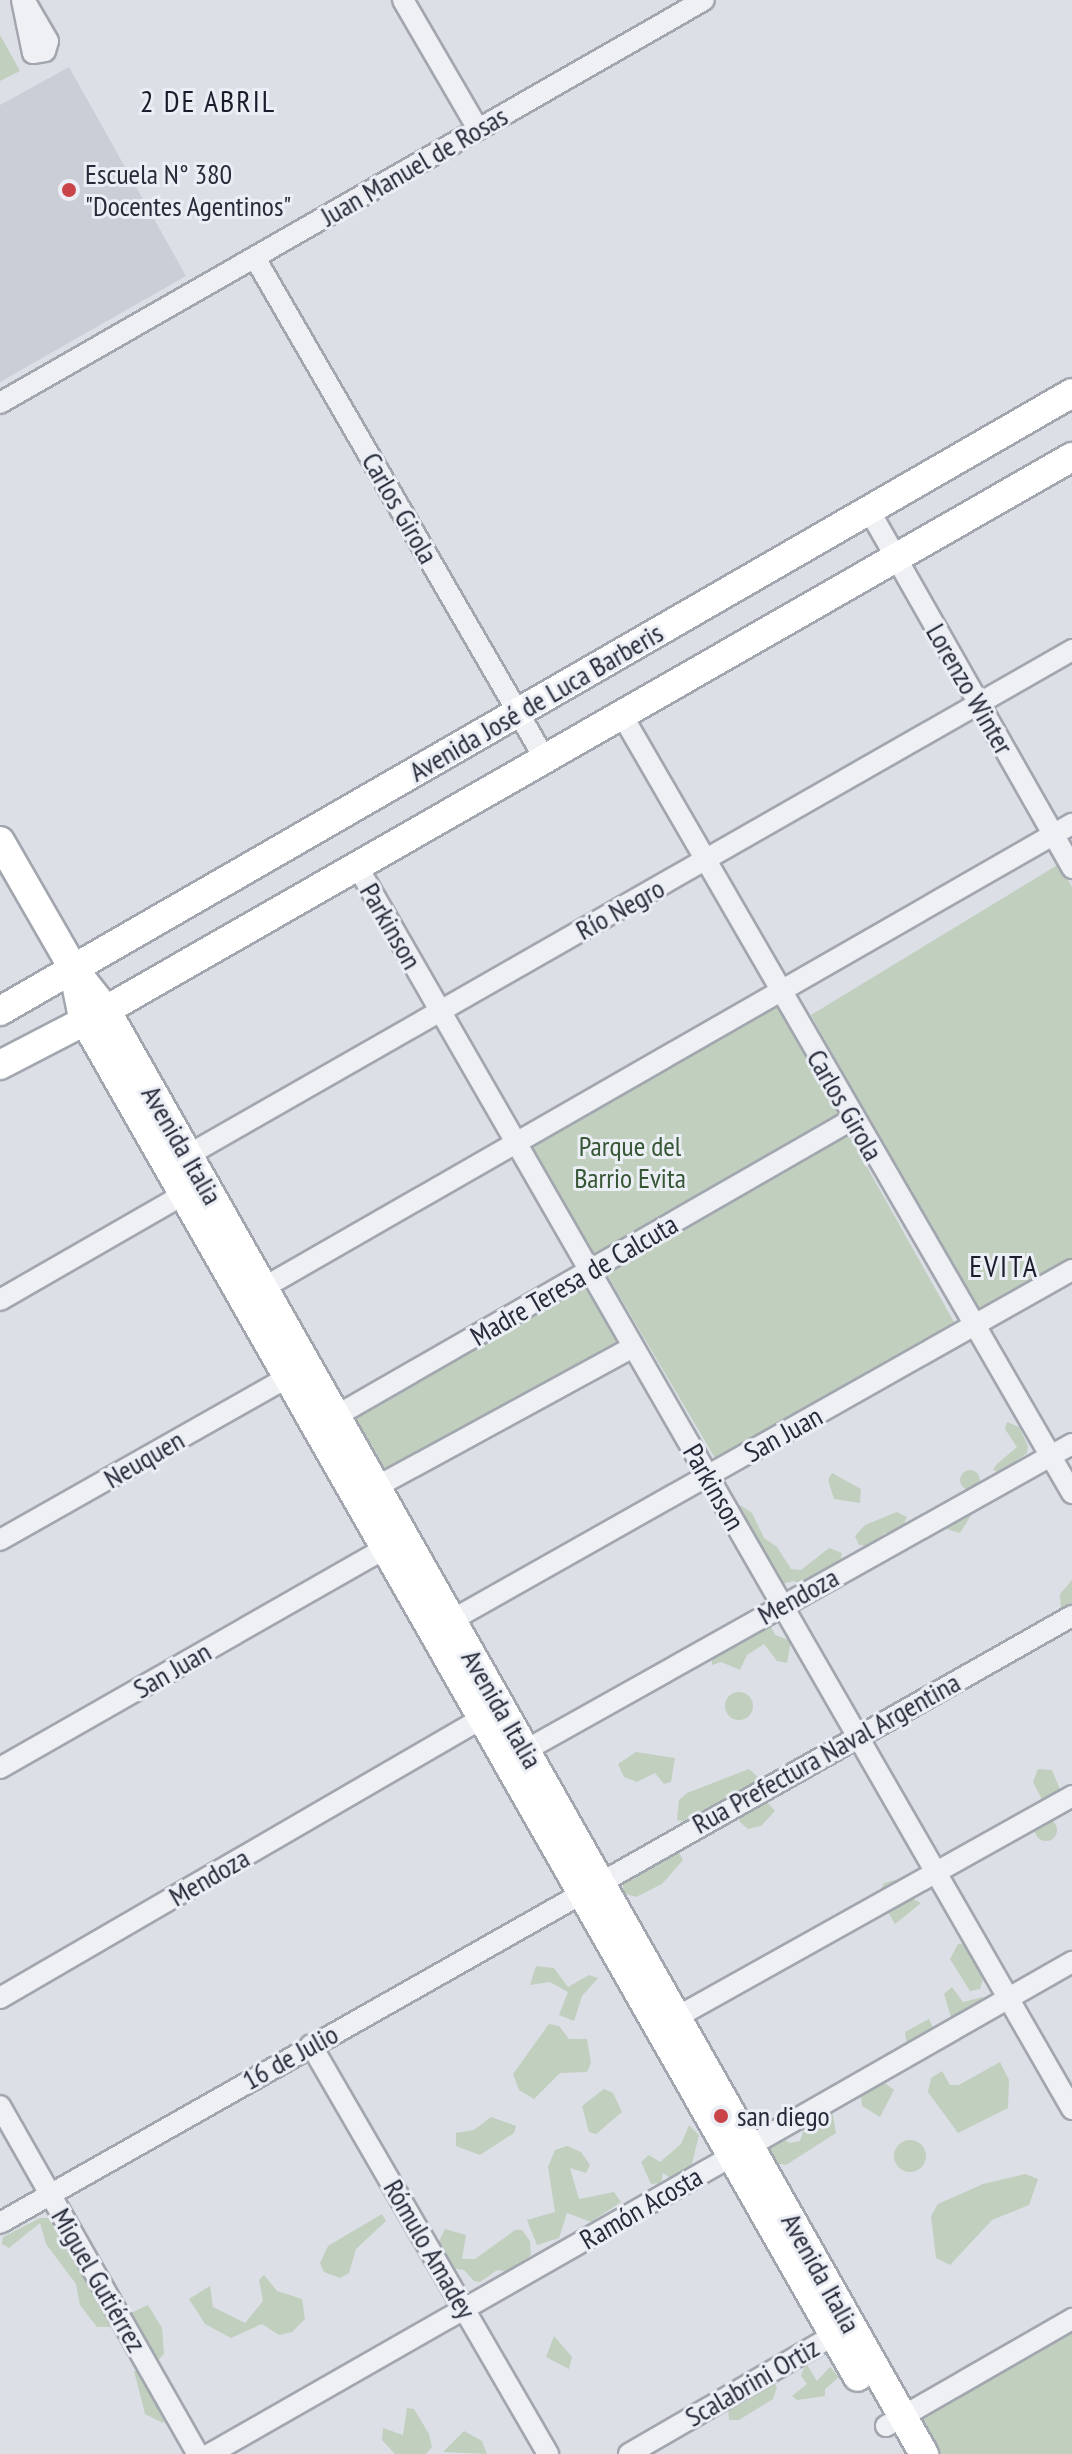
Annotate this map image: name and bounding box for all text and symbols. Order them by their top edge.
district label: 2 DE ABRIL [140,83,276,119]
street label: Juan Manuel de Rosas [315,99,513,233]
place label: Escuela N° 380 "Docentes Agentinos" [85,157,292,223]
marker: Escuela N° 380 "Docentes Agentinos" [60,181,78,199]
street label: Carlos Girola [355,446,445,570]
street label: Avenida José de Luca Barberis [403,616,669,788]
street label: Lorenzo Winter [919,618,1021,760]
street label: Río Negro [570,871,670,947]
street label: Parkinson [353,877,429,975]
street label: Carlos Girola [800,1043,890,1167]
street label: Avenida Italia [135,1080,229,1210]
park label: Parque del Barrio Evita [574,1129,686,1195]
street label: Madre Teresa de Calcuta [464,1207,684,1353]
district label: EVITA [969,1248,1039,1284]
street label: San Juan [738,1399,828,1469]
street label: Neuquen [98,1423,190,1495]
street label: Parkinson [676,1438,752,1536]
street label: Mendoza [752,1560,844,1632]
street label: San Juan [127,1634,217,1706]
street label: Avenida Italia [455,1644,549,1774]
street label: Rua Prefectura Naval Argentina [686,1665,966,1841]
street label: Mendoza [163,1841,255,1913]
street label: 16 de Julio [236,2017,344,2097]
place label: san diego [737,2099,830,2133]
marker: san diego [712,2107,730,2125]
street label: Ramón Acosta [574,2159,708,2257]
street label: Rómulo Amadey [377,2173,483,2325]
street label: Miguel Gutiérrez [44,2202,154,2358]
street label: Avenida Italia [774,2207,868,2339]
street label: Scalabrini Ortiz [679,2330,825,2434]

